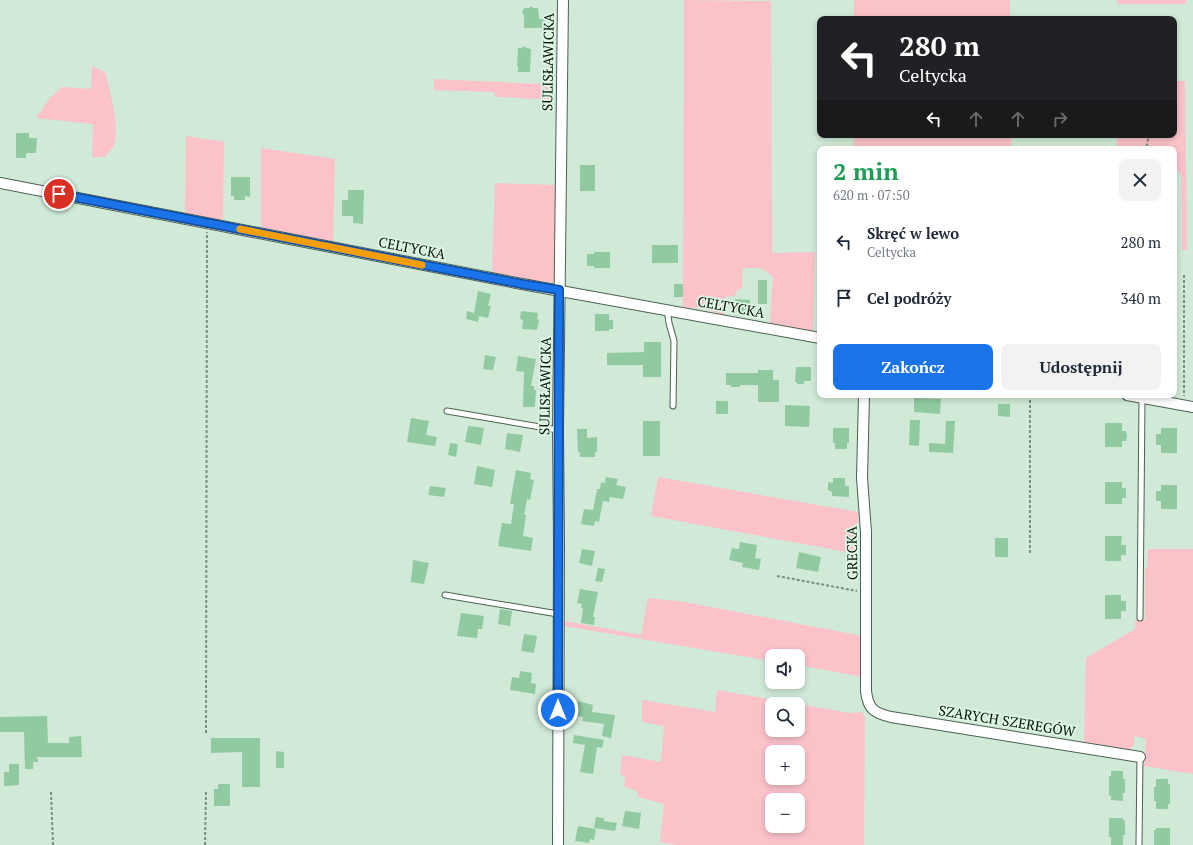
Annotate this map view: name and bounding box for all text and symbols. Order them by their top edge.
street label: SULISŁAWICKA [537,12,558,111]
text: 280 m [899,27,980,64]
icon: left [833,32,885,84]
text: Celtycka [899,63,967,87]
icon: left [923,108,945,130]
icon: ahead [965,108,987,130]
icon: ahead [1007,108,1029,130]
icon: right [1049,108,1071,130]
text: 2 min [833,155,899,187]
button: close [1119,159,1161,201]
pin [42,177,76,211]
icon: arrive [48,183,70,205]
text: 620 m · 07:50 [833,186,910,204]
text: Skręć w lewo [867,223,959,243]
icon: left [833,231,855,253]
street label: CELTYCKA [377,232,448,263]
text: 280 m [1120,232,1161,252]
text: Celtycka [867,243,916,261]
icon: arrive [833,287,855,309]
text: Cel podróży [867,288,951,308]
text: 340 m [1120,288,1161,308]
street label: CELTYCKA [696,291,767,322]
street label: SULISŁAWICKA [534,336,555,435]
button: Zakończ [833,344,993,390]
button: Udostępnij [1001,344,1161,390]
street label: GRECKA [842,525,861,580]
map controls [765,649,805,833]
button: sound [765,649,805,689]
position arrow [537,689,579,731]
button: search [765,697,805,737]
street label: SZARYCH SZEREGÓW [937,700,1078,741]
button: + [765,745,805,785]
button: − [765,793,805,833]

